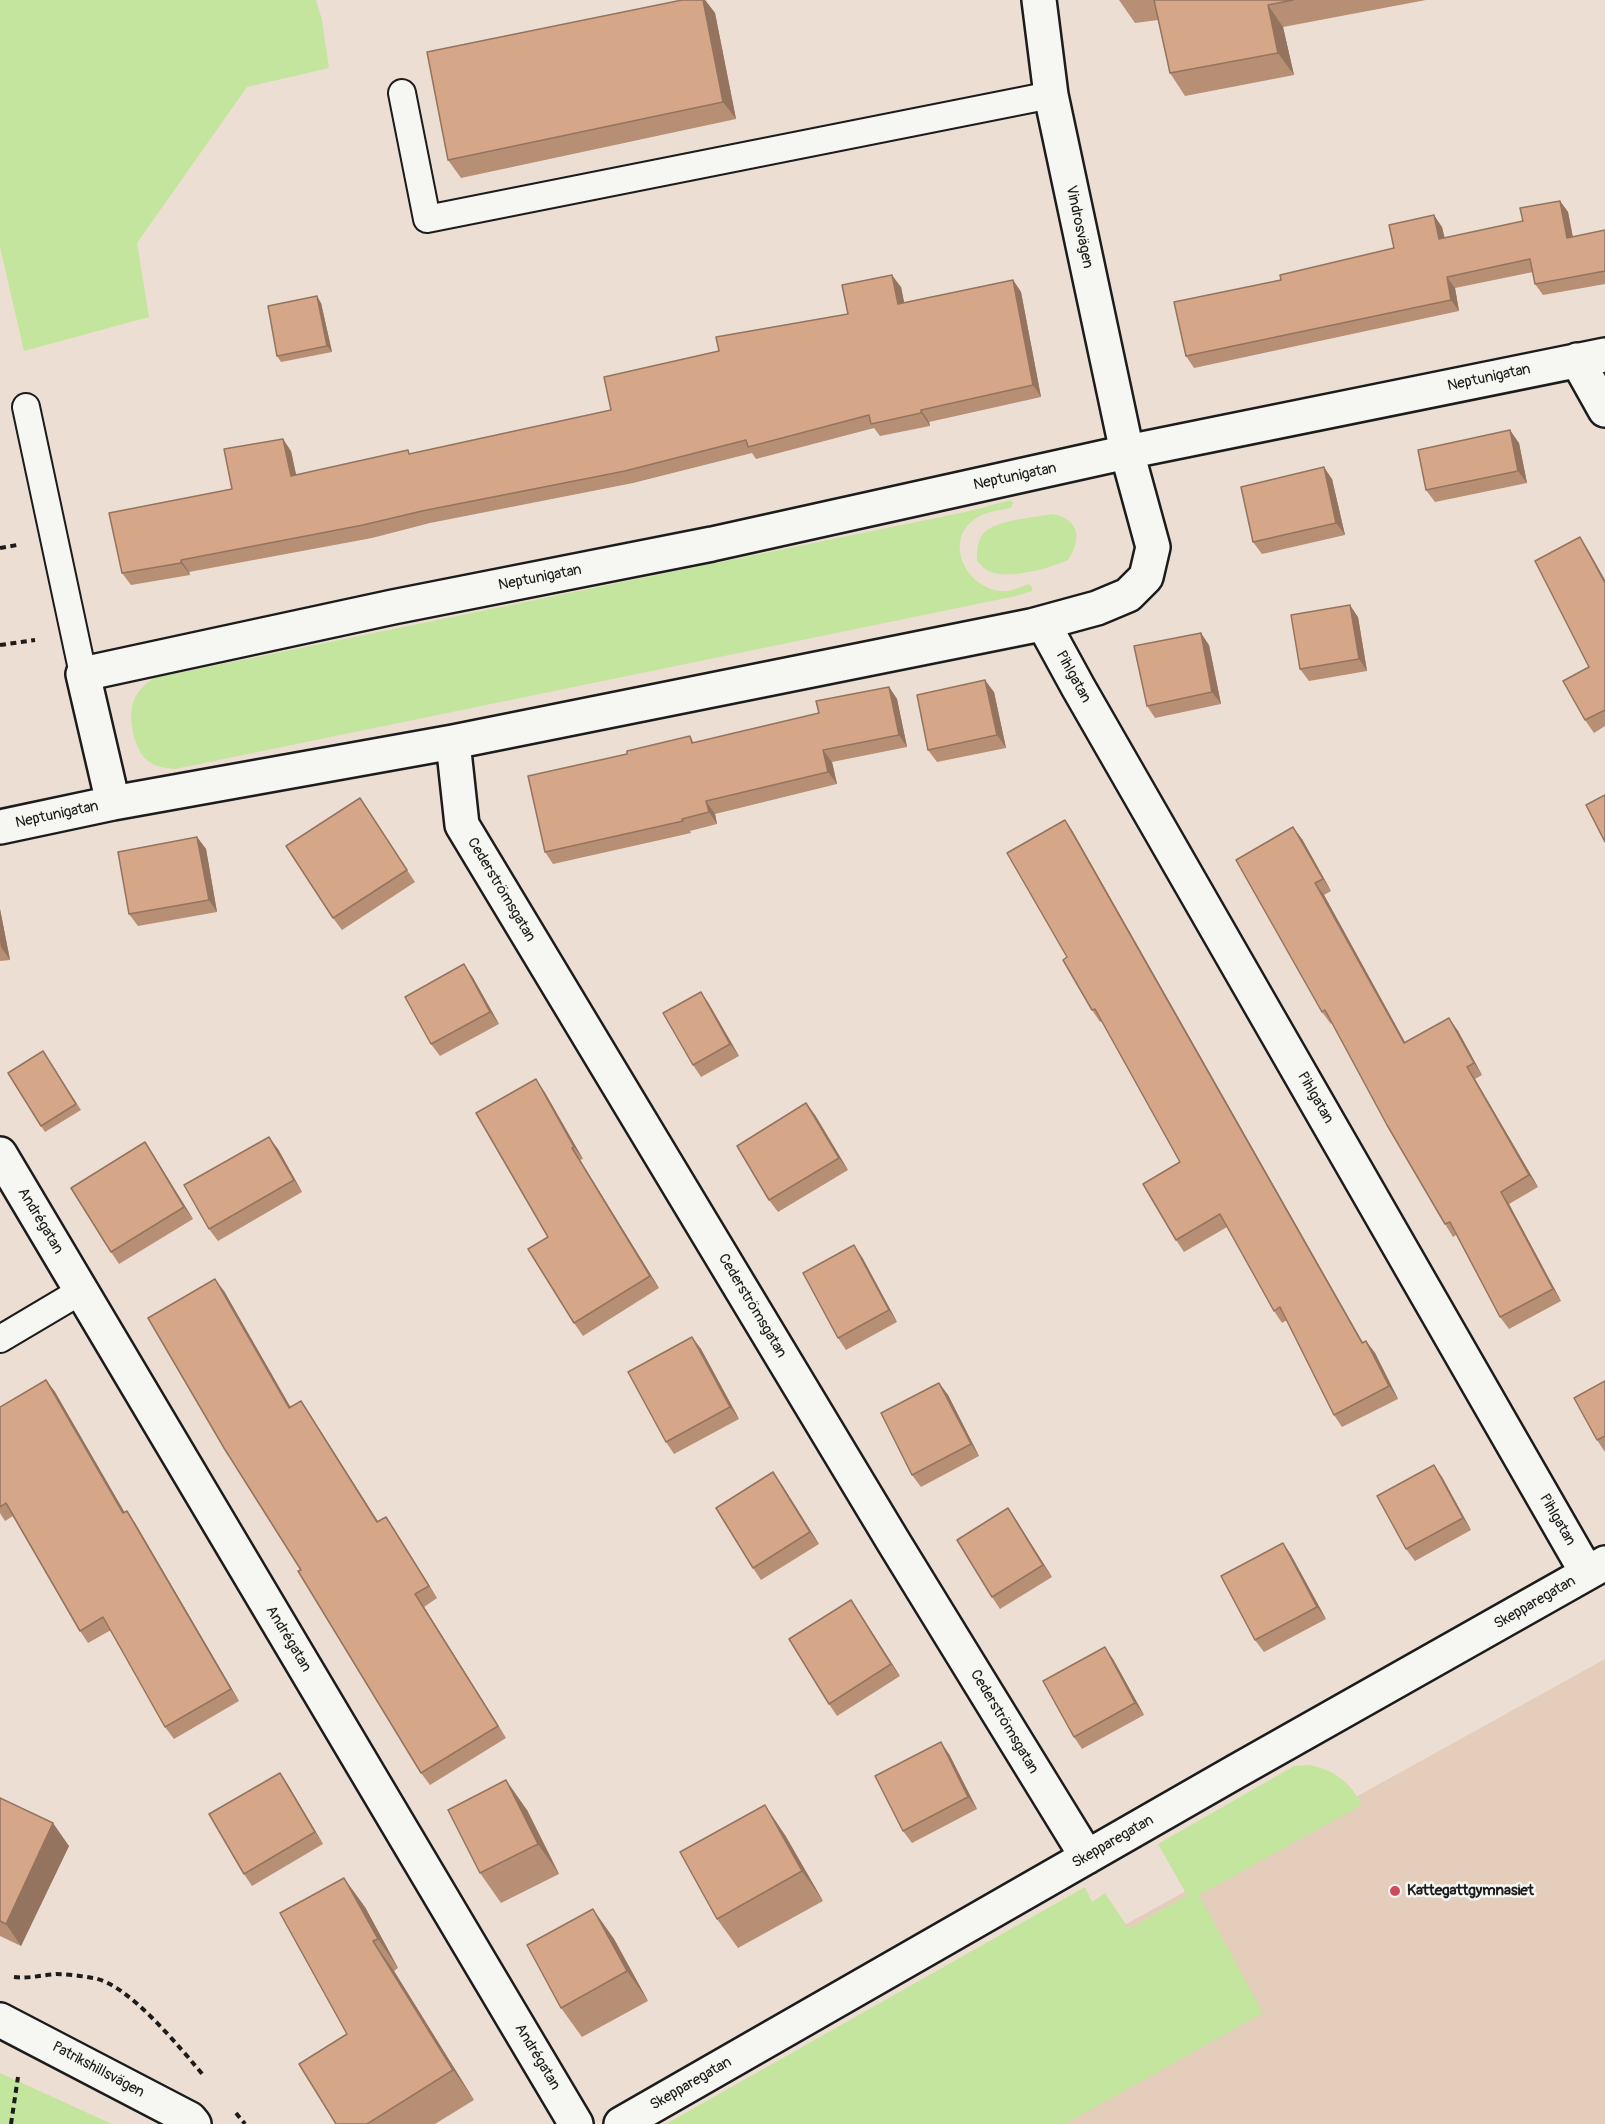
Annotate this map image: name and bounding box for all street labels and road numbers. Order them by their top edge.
street label: Vindrosvägen [1061,184,1097,270]
street label: Neptunigatan [1446,360,1532,396]
street label: Neptunigatan [972,459,1058,495]
street label: Neptunigatan [497,561,583,595]
street label: Pihlgatan [1051,648,1095,706]
street label: Neptunigatan [14,797,100,833]
street label: Cederströmsgatan [463,835,539,945]
street label: Pihlgatan [1293,1069,1337,1127]
street label: Andrégatan [13,1185,67,1257]
street label: Cederströmsgatan [714,1251,790,1361]
street label: Pihlgatan [1535,1491,1579,1549]
street label: Skepparegatan [1491,1572,1579,1634]
street label: Andrégatan [261,1603,315,1675]
street label: Cederströmsgatan [966,1667,1042,1777]
street label: Skepparegatan [1069,1811,1157,1873]
street label: Andrégatan [510,2021,564,2093]
street label: Patrikshillsvägen [49,2038,147,2102]
street label: Skepparegatan [647,2053,735,2115]

